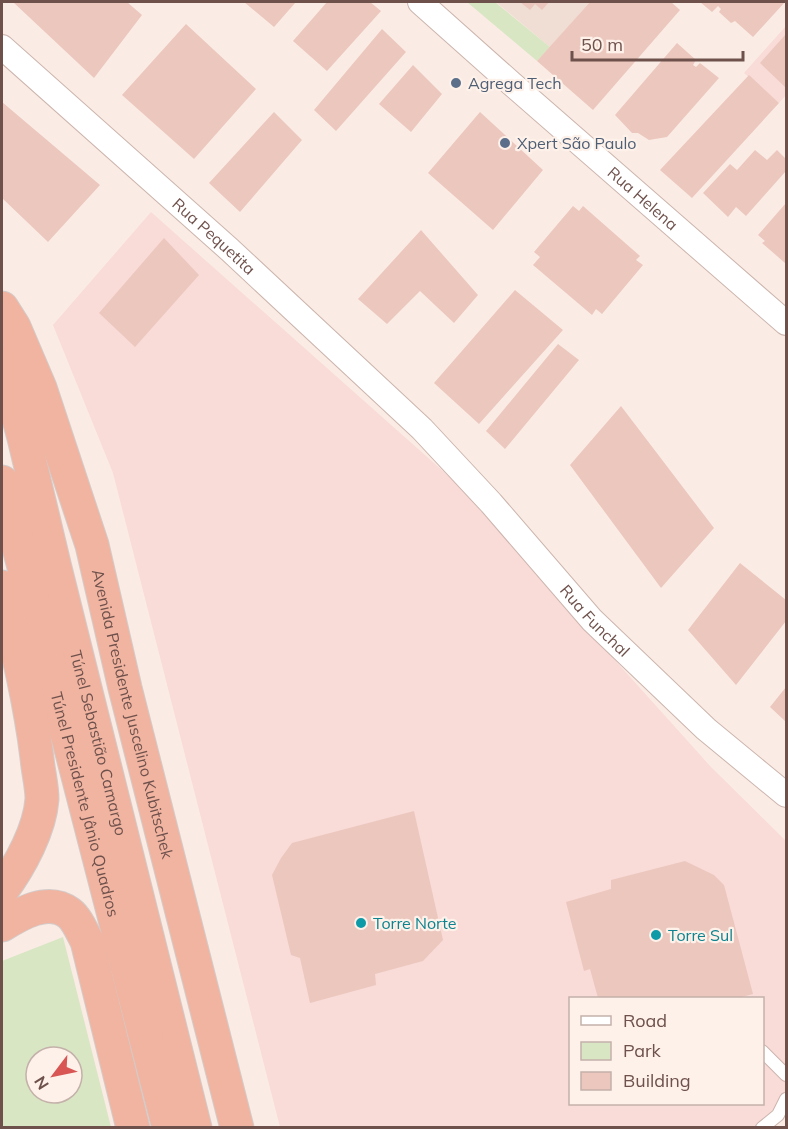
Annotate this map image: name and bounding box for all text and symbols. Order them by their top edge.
scale bar [572,24,743,62]
text: 50 m [581,33,623,56]
place label: Agrega Tech [468,73,562,93]
marker: Agrega Tech [449,76,463,90]
place label: Xpert São Paulo [517,133,636,153]
marker: Xpert São Paulo [498,136,512,150]
street label: Rua Helena [604,162,682,234]
street label: Rua Pequetita [168,193,260,279]
street label: Avenida Presidente Juscelino Kubitschek [88,567,178,862]
street label: Rua Funchal [556,580,634,661]
street label: Túnel Sebastião Camargo [66,648,132,838]
street label: Túnel Presidente Jânio Quadros [47,690,124,919]
place label: Torre Norte [373,913,457,933]
marker: Torre Norte [354,916,368,930]
place label: Torre Sul [668,925,733,945]
marker: Torre Sul [649,928,663,942]
legend [569,997,764,1105]
text: Road [623,1009,667,1032]
text: Park [623,1039,662,1062]
north arrow [24,1045,84,1105]
text: Building [623,1069,691,1092]
text: N [30,1073,53,1093]

